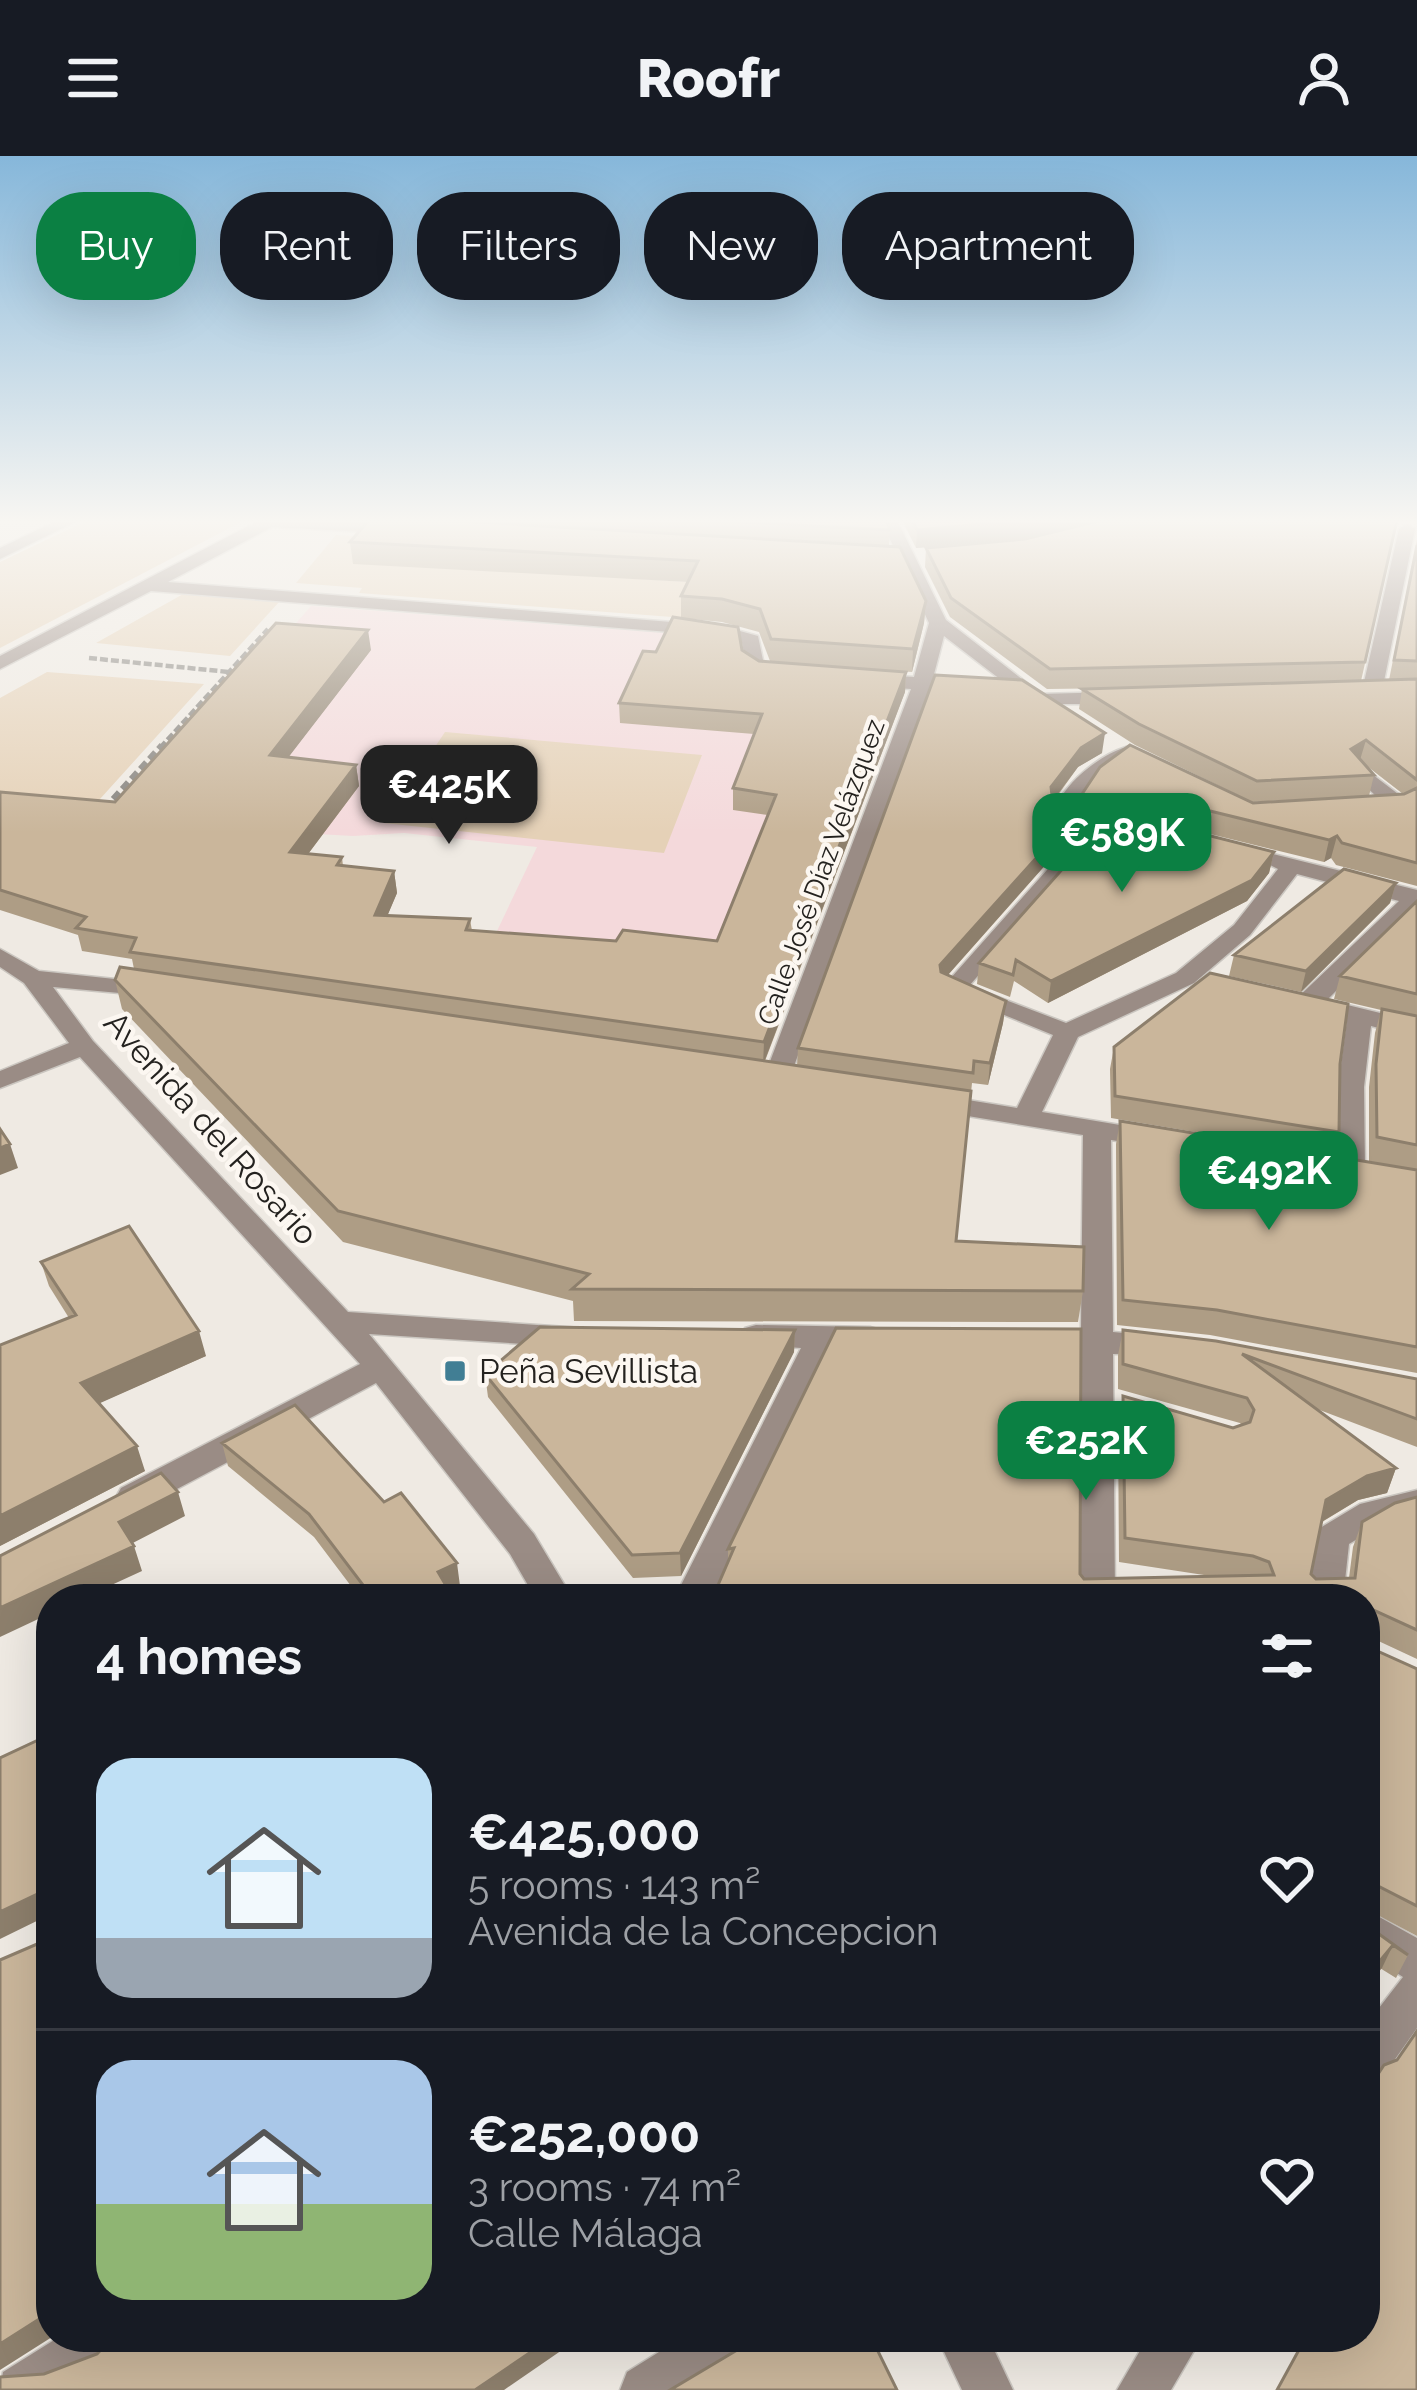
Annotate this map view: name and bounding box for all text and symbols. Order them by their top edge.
icon: menu [60,45,126,111]
icon: person [1291,45,1357,111]
text: Roofr [637,46,780,110]
chip: Buy [36,192,196,300]
chip: Rent [220,192,393,300]
chip: Filters [417,192,620,300]
chip: New [644,192,818,300]
chip: Apartment [842,192,1134,300]
street label: Calle José Díaz Velázquez [751,715,891,1029]
pin: €425K [365,745,533,847]
text: €425K [387,761,511,807]
pin: €589K [1038,793,1206,895]
text: €589K [1059,809,1185,855]
street label: Avenida del Rosario [96,1003,326,1253]
pin: €492K [1185,1131,1353,1233]
text: €492K [1207,1147,1331,1193]
place label: Peña Sevillista [479,1352,698,1391]
marker: Peña Sevillista [442,1358,468,1384]
pin: €252K [1002,1401,1170,1503]
text: €252K [1025,1417,1147,1463]
icon: filters [1254,1623,1320,1689]
text: 4 homes [96,1626,302,1686]
text: €425,000 [468,1802,701,1862]
icon: home [192,1806,336,1950]
icon: heart [1254,1845,1320,1911]
text: 5 rooms · 143 m² [468,1862,760,1908]
text: Avenida de la Concepcion [468,1908,938,1954]
text: €252,000 [468,2104,700,2164]
icon: home [192,2108,336,2252]
icon: heart [1254,2147,1320,2213]
text: 3 rooms · 74 m² [468,2164,741,2210]
text: Calle Málaga [468,2210,703,2256]

